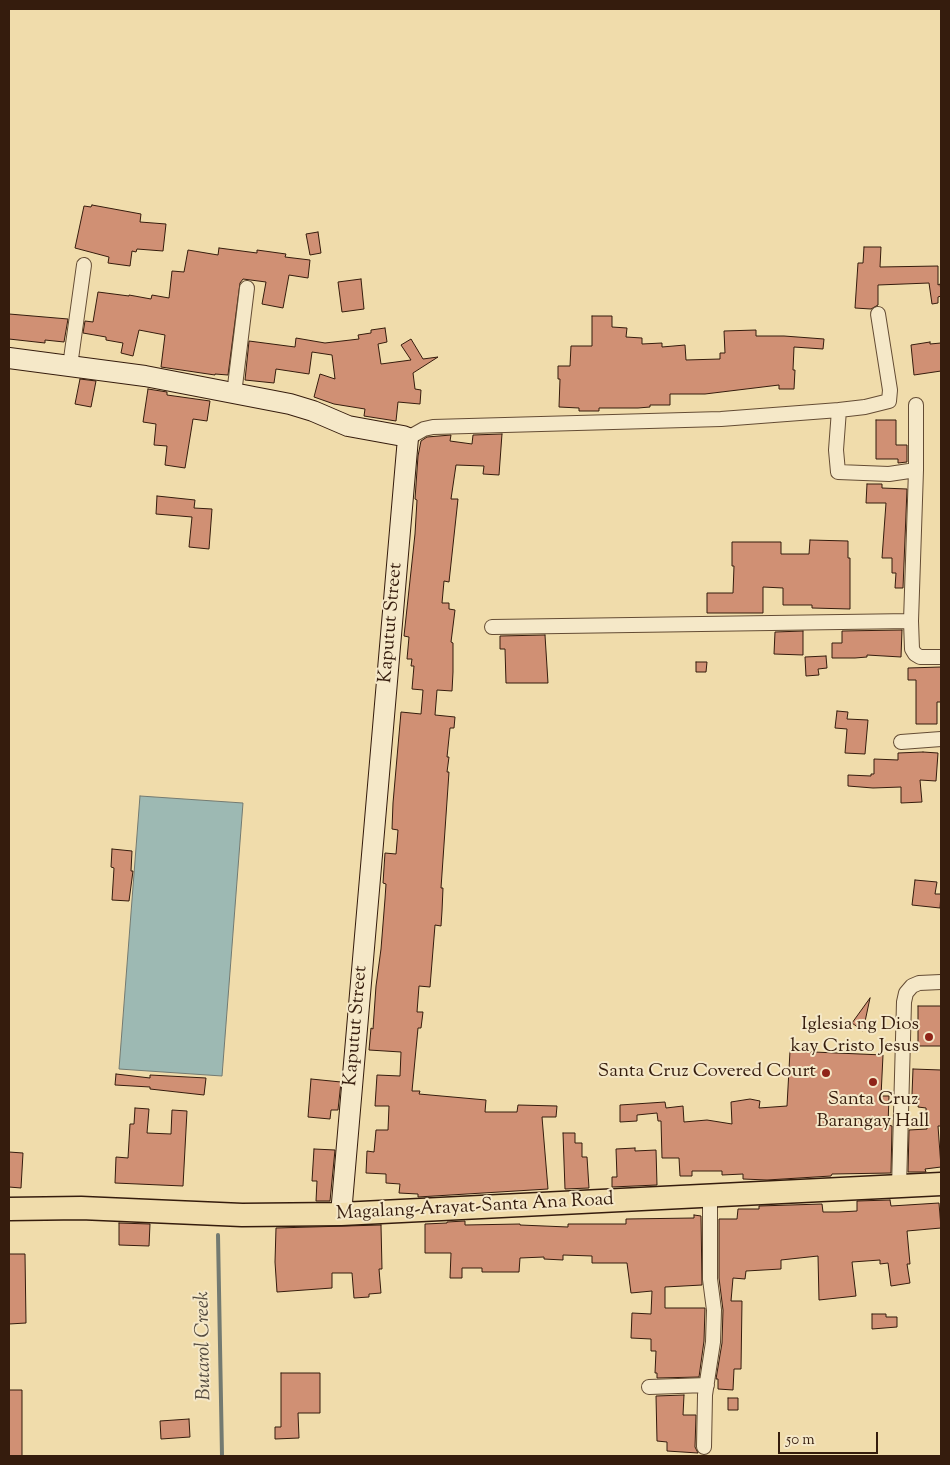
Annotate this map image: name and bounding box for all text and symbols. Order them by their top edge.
street label: Kaputut Street [375,562,409,684]
street label: Kaputut Street [340,965,374,1087]
place label: Iglesia ng Dios kay Cristo Jesus [790,1015,919,1059]
marker: Iglesia ng Dios kay Cristo Jesus [923,1031,935,1043]
place label: Santa Cruz Covered Court [598,1062,816,1084]
marker: Santa Cruz Covered Court [820,1067,832,1079]
marker: Santa Cruz Barangay Hall [867,1076,879,1088]
place label: Santa Cruz Barangay Hall [816,1090,930,1134]
street label: Magalang-Arayat-Santa Ana Road [336,1189,614,1227]
water label: Butarol Creek [192,1291,218,1401]
scale bar [780,1422,880,1454]
text: 50 m [786,1430,815,1451]

